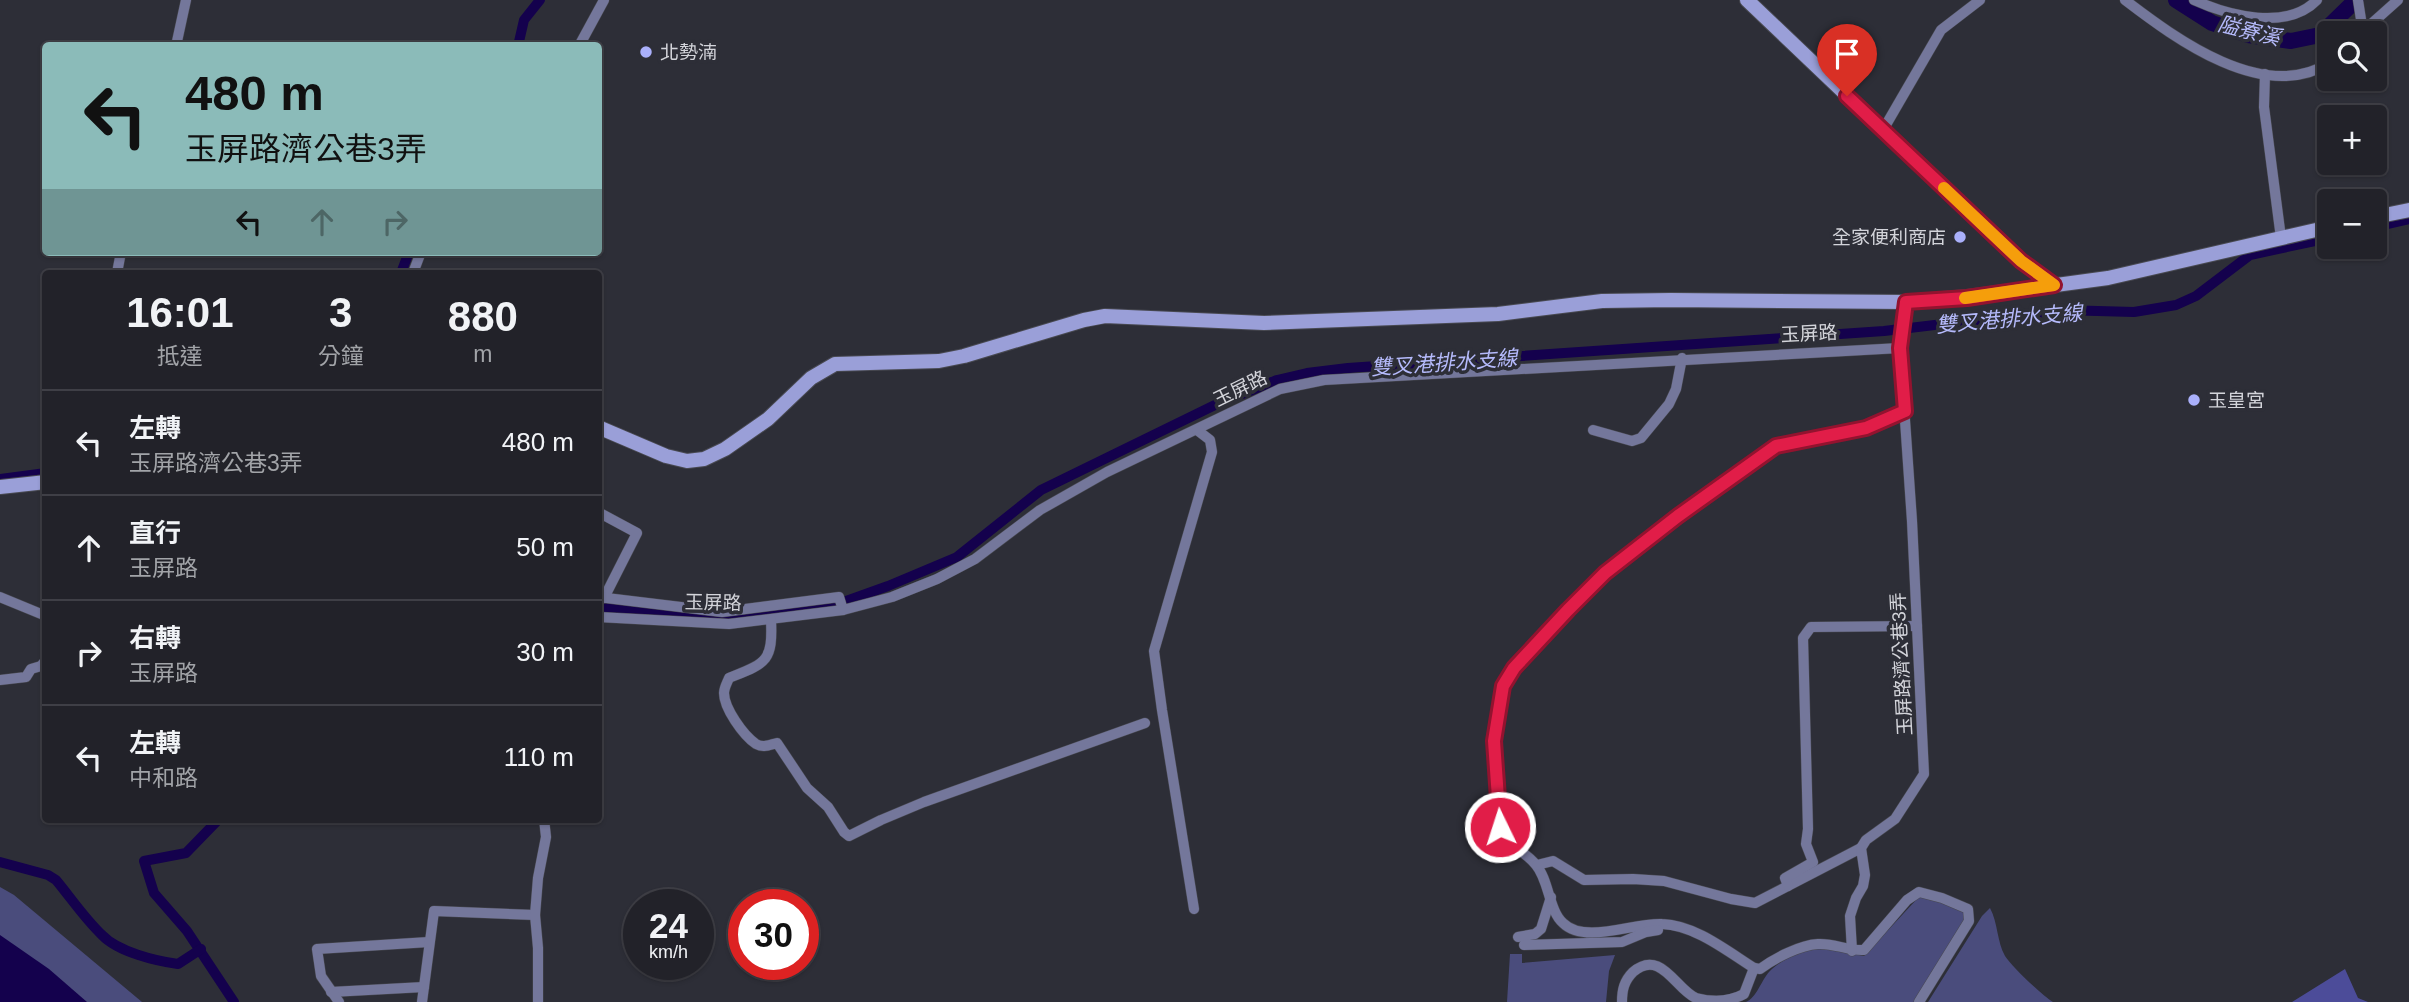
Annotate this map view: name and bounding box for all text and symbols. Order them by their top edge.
water label: 隘寮溪 [2216,12,2285,50]
map controls [2317,21,2387,259]
button: search [2317,21,2387,91]
pin [1817,24,1877,96]
icon: arrive [1828,35,1866,73]
place label: 北勢湳 [660,42,717,63]
marker: 北勢湳 [638,44,654,60]
text: 480 m [185,66,324,120]
icon: left [70,70,161,161]
button: + [2317,105,2387,175]
text: 玉屏路濟公巷3弄 [185,131,427,167]
button: − [2317,189,2387,259]
icon: left [230,203,268,241]
icon: ahead [303,203,341,241]
icon: right [376,203,414,241]
place label: 全家便利商店 [1832,227,1946,248]
marker: 全家便利商店 [1952,229,1968,245]
text: 16:01 [126,289,234,336]
text: 3 [329,289,352,336]
text: 880 [448,293,518,340]
water label: 雙叉港排水支線 [1935,300,2085,336]
street label: 玉屏路 [1780,322,1838,345]
text: m [473,341,492,367]
text: 抵達 [157,343,203,369]
text: 分鐘 [318,343,364,369]
water label: 雙叉港排水支線 [1370,346,1520,379]
street label: 玉屏路 [1210,367,1270,410]
place label: 玉皇宮 [2208,390,2265,411]
marker: 玉皇宮 [2186,392,2202,408]
text: 左轉 [129,413,181,443]
icon: left [70,424,108,462]
text: 480 m [502,427,574,457]
text: 玉屏路濟公巷3弄 [129,450,303,476]
text: 直行 [129,518,181,548]
icon: ahead [70,529,108,567]
text: 50 m [516,532,574,562]
text: 玉屏路 [129,555,198,581]
street label: 玉屏路 [684,592,742,613]
street label: 玉屏路濟公巷3弄 [1887,592,1916,736]
text: 右轉 [129,623,181,653]
icon: right [70,634,108,672]
text: 30 m [516,637,574,667]
text: 玉屏路 [129,660,198,686]
text: 左轉 [129,728,181,758]
icon: left [70,739,108,777]
text: 110 m [504,742,574,772]
text: 中和路 [129,765,198,791]
position arrow [1463,790,1537,864]
speed limit sign: 30 [728,889,819,980]
text: 24 [649,906,688,945]
text: km/h [649,942,688,962]

